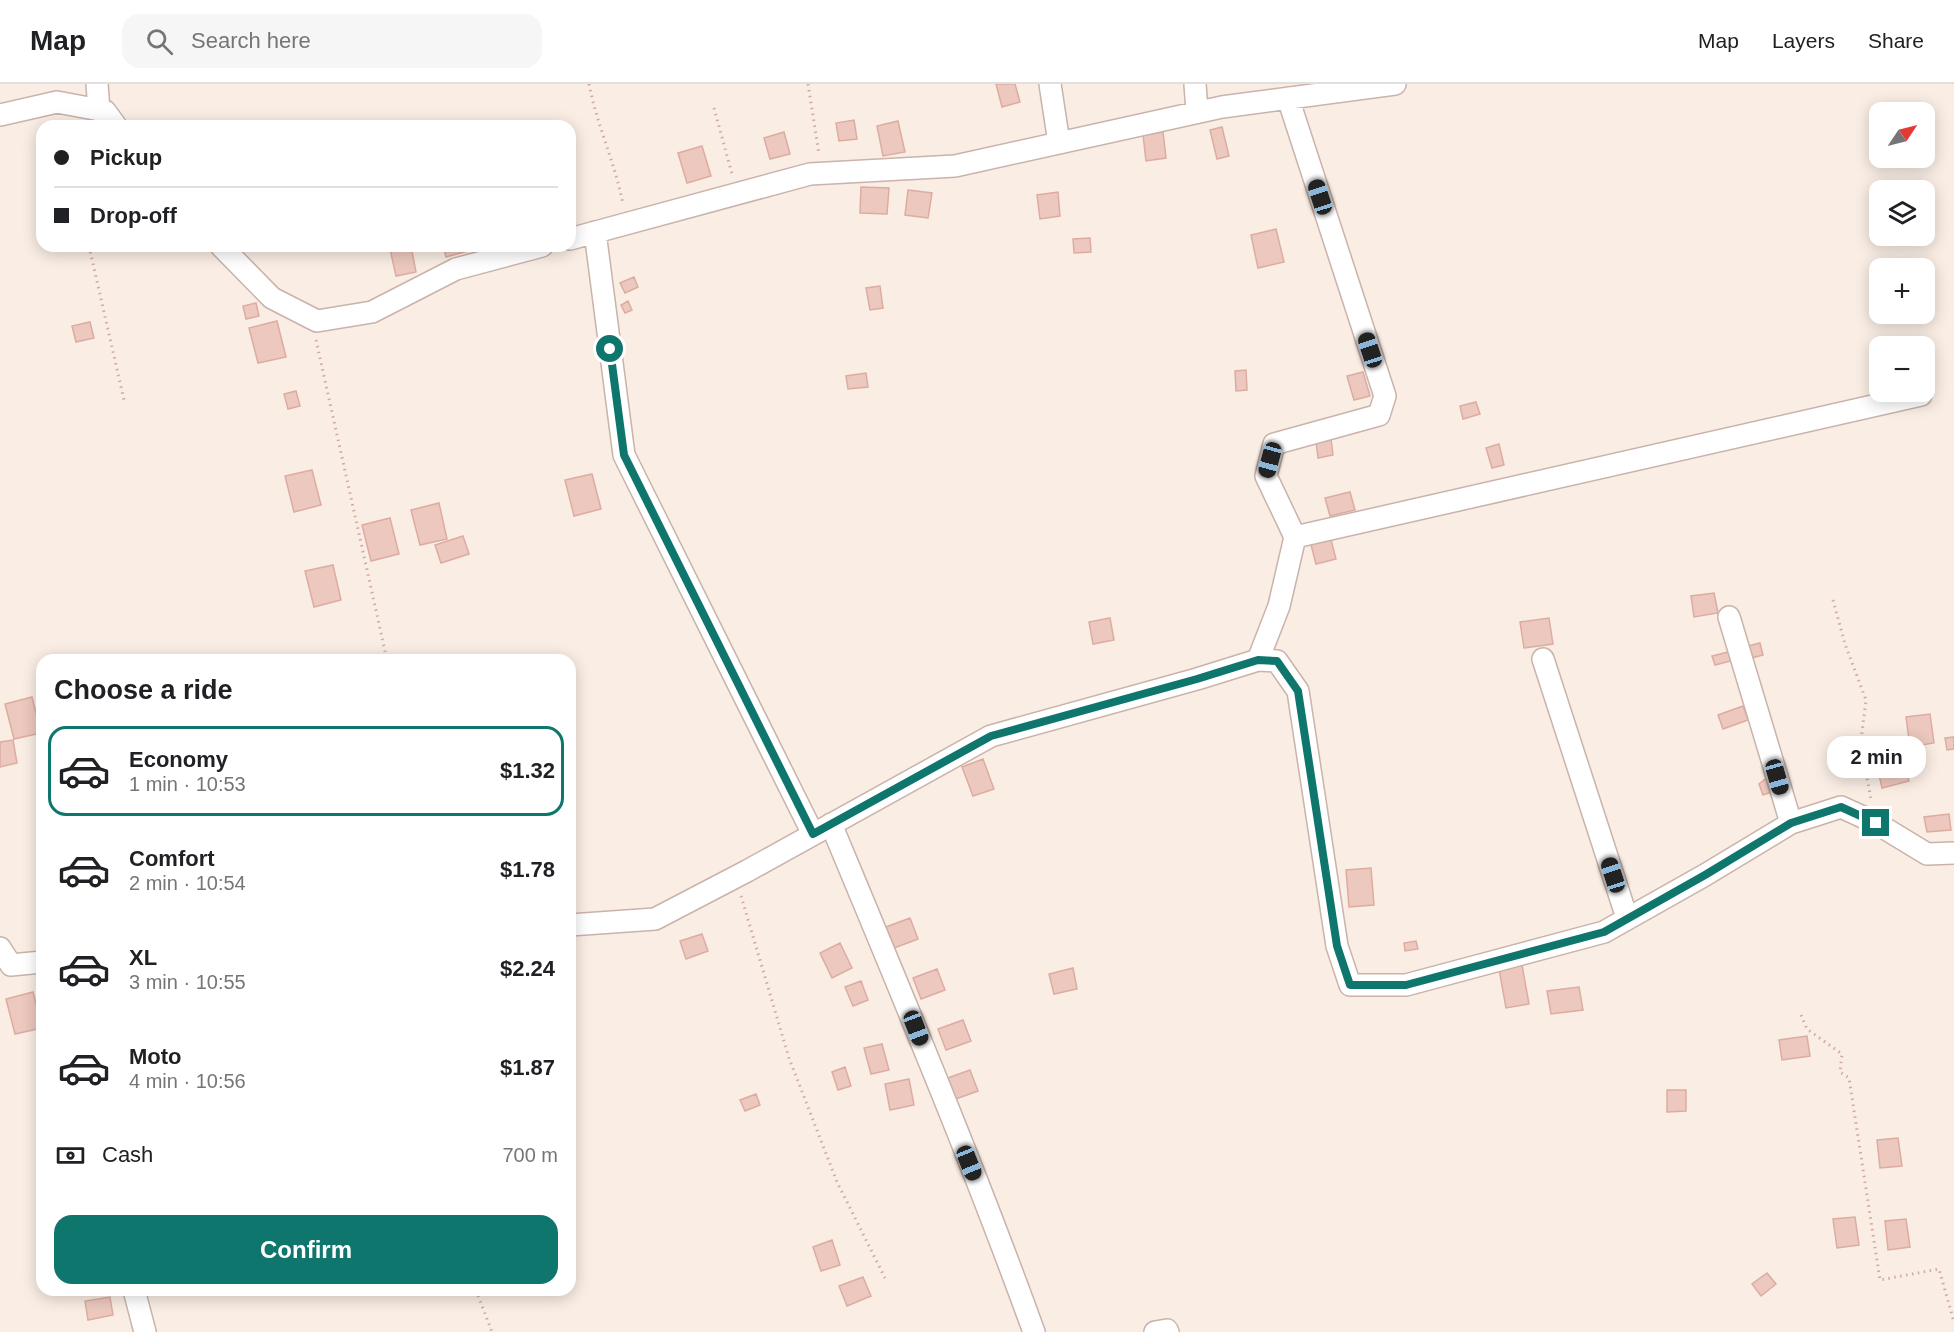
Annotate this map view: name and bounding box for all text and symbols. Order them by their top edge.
search box [122,14,542,68]
text: Map [30,25,86,56]
icon: search [143,25,176,58]
text: Search here [191,28,311,53]
text: Map [1698,29,1739,52]
text: Layers [1772,29,1835,52]
text: Share [1868,29,1924,52]
north arrow [1869,102,1935,168]
map controls [1869,102,1935,402]
text: Pickup [90,145,162,170]
car [1306,177,1334,217]
button: layers [1869,180,1935,246]
text: Drop-off [90,203,177,228]
button: + [1869,258,1935,324]
car [1356,330,1384,370]
route start [596,335,623,362]
button: − [1869,336,1935,402]
car [1257,440,1283,480]
text: Choose a ride [54,675,233,705]
callout: 2 min [1826,736,1926,778]
icon: car [57,744,111,798]
text: 2 min [1850,746,1903,768]
text: Economy [129,747,228,772]
car [1763,757,1791,797]
text: $1.32 [500,758,555,783]
text: 1 min · 10:53 [129,773,246,795]
route end [1862,809,1889,836]
icon: car [57,843,111,897]
text: Comfort [129,846,215,871]
car [1599,855,1627,895]
text: $1.78 [500,857,555,882]
text: 2 min · 10:54 [129,872,246,894]
icon: car [57,942,111,996]
text: XL [129,945,157,970]
text: $2.24 [500,956,555,981]
text: 3 min · 10:55 [129,971,246,993]
car [901,1008,931,1048]
icon: car [57,1041,111,1095]
text: Moto [129,1044,182,1069]
text: $1.87 [500,1055,555,1080]
text: 4 min · 10:56 [129,1070,246,1092]
icon: cash [54,1139,87,1172]
text: Cash [102,1142,153,1167]
car [954,1143,984,1183]
text: 700 m [502,1144,558,1166]
button: Confirm [54,1215,558,1284]

